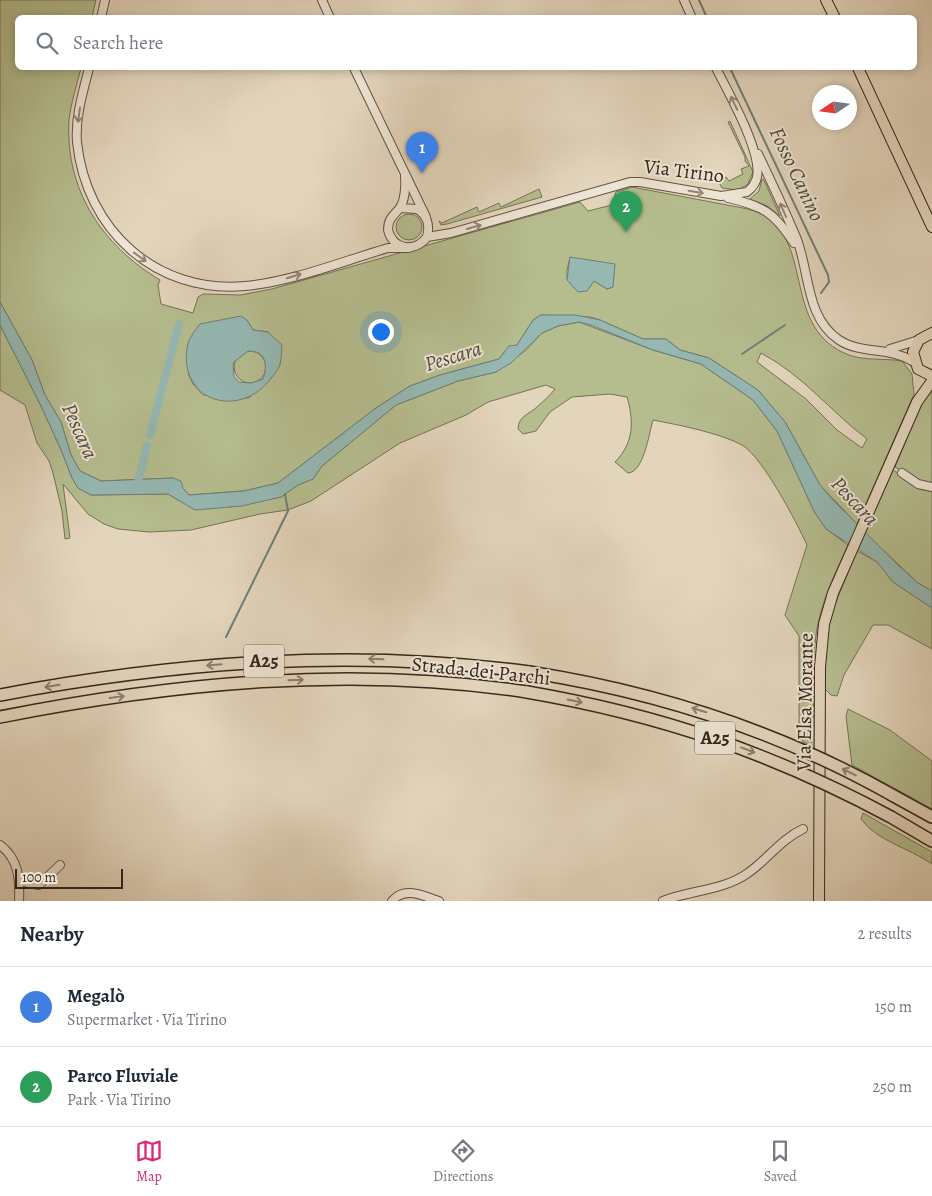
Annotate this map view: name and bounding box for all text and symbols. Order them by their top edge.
search box [15,15,917,70]
icon: search [33,29,61,57]
text: Search here [73,30,163,56]
north arrow [812,85,857,130]
one-way arrow [728,96,738,111]
one-way arrow [74,107,84,123]
water label: Fosso Canino [763,122,831,226]
pin: 1 [406,132,438,173]
street label: Via Tirino [641,153,726,189]
one-way arrow [688,187,704,197]
pin: 2 [610,191,642,232]
one-way arrow [778,203,788,218]
one-way arrow [466,221,482,231]
one-way arrow [133,252,147,262]
one-way arrow [286,270,302,280]
your location [368,319,394,345]
water label: Pescara [421,334,485,378]
water label: Pescara [55,399,105,464]
water label: Pescara [825,470,885,532]
street label: Via Elsa Morante [790,633,820,772]
road number: A25 [244,644,284,678]
street label: Strada dei Parchi [410,650,552,692]
one-way arrow [368,654,384,664]
one-way arrow [206,660,222,670]
one-way arrow [288,676,304,685]
one-way arrow [45,681,61,691]
one-way arrow [109,692,125,702]
one-way arrow [567,696,583,706]
one-way arrow [692,705,707,714]
road number: A25 [695,721,735,754]
one-way arrow [740,746,755,755]
one-way arrow [842,766,857,776]
scale bar [15,866,122,889]
text: 100 m [22,868,56,887]
text: Nearby [20,920,83,948]
text: 2 results [857,923,912,945]
text: Megalò [67,983,124,1009]
text: 1 [33,996,39,1018]
text: 150 m [875,996,912,1018]
text: Supermarket · Via Tirino [67,1009,227,1031]
text: Parco Fluviale [67,1063,178,1089]
text: 2 [32,1076,40,1098]
text: 250 m [873,1076,912,1098]
text: Park · Via Tirino [67,1089,171,1111]
tab: Map [135,1137,163,1186]
tab: Directions [433,1137,493,1186]
tab: Saved [764,1137,797,1186]

